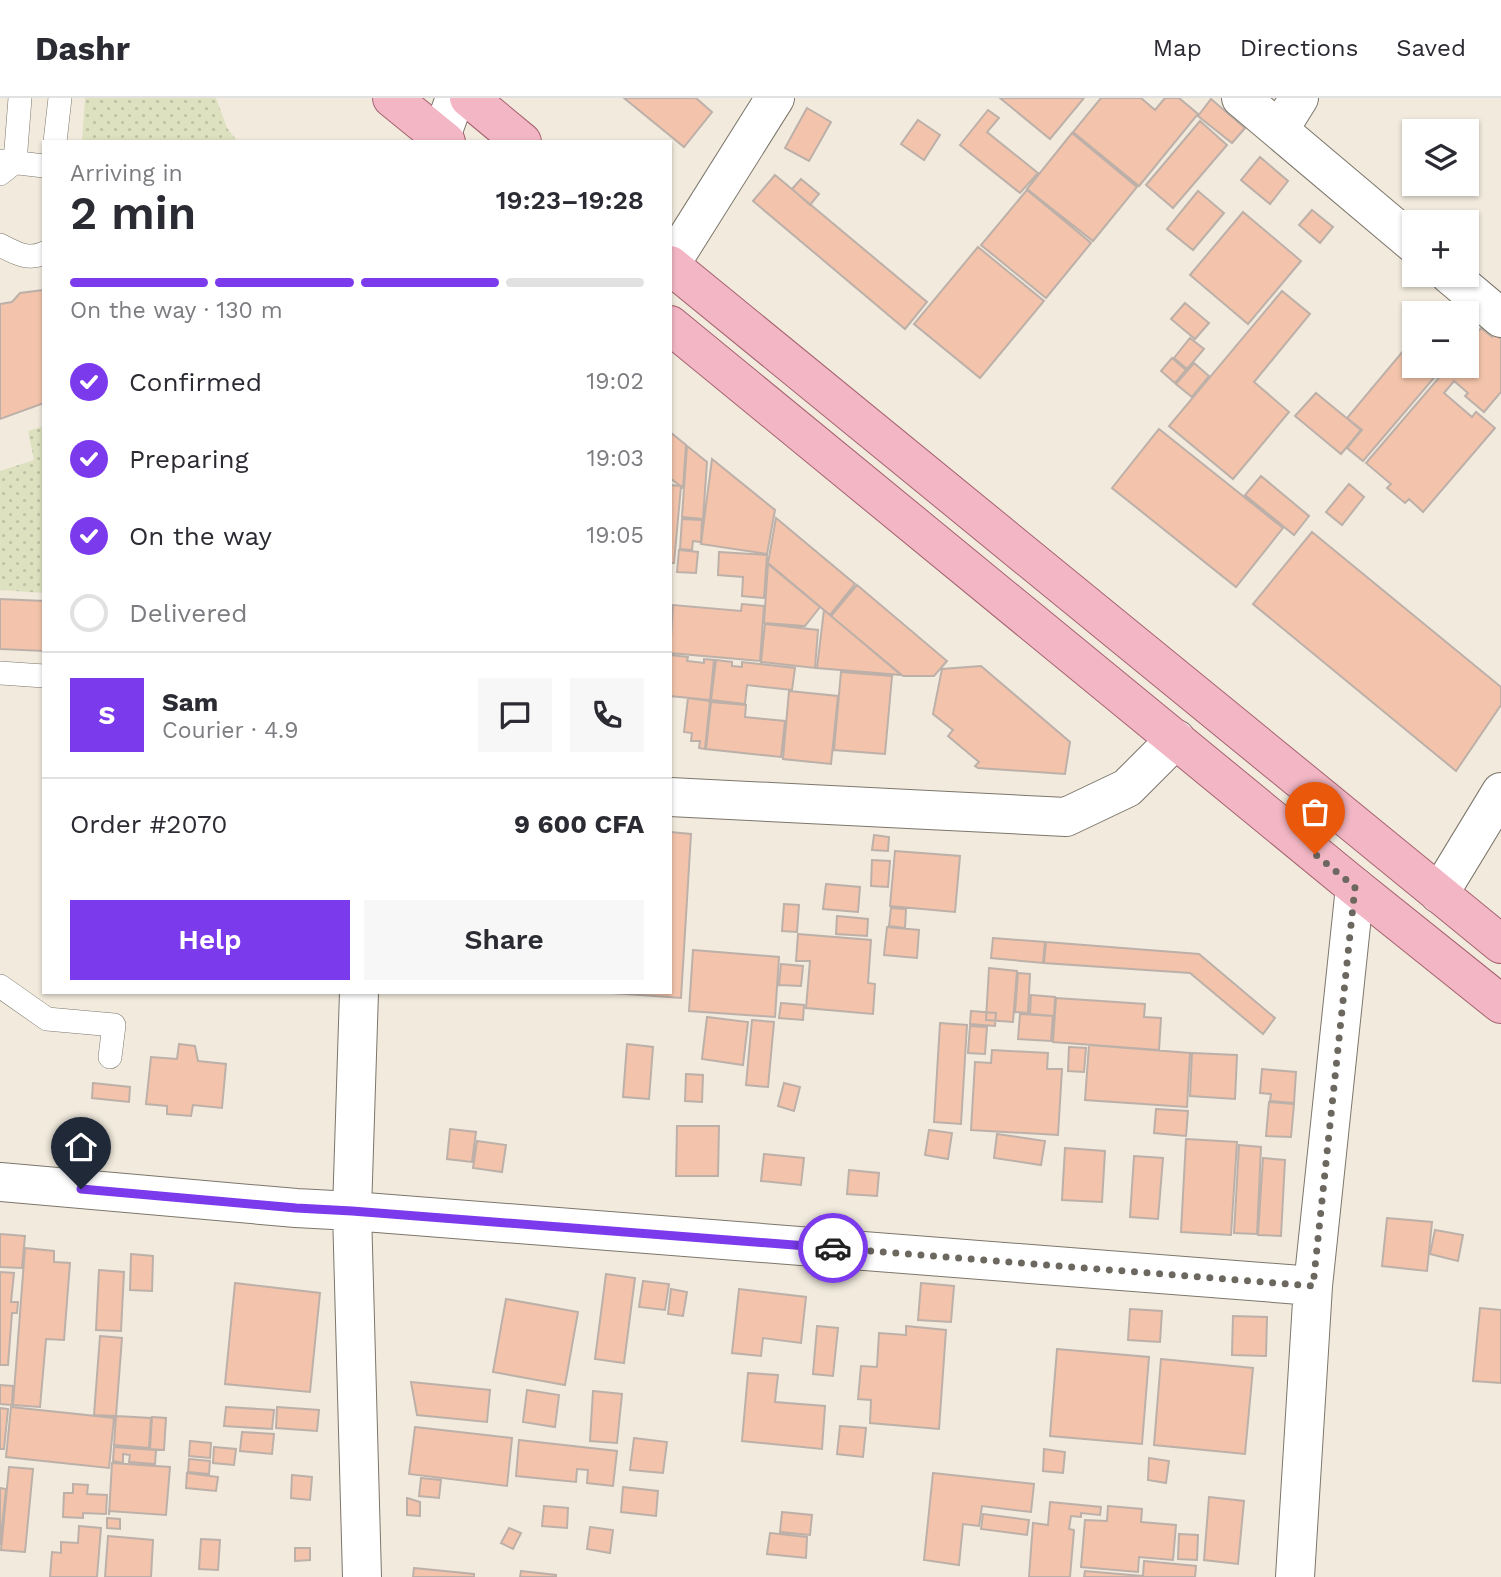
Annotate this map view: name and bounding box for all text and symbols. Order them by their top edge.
text: Dashr [35,29,130,68]
text: Map [1153,34,1202,62]
text: Directions [1240,34,1358,62]
text: Saved [1396,34,1466,62]
map controls [1402,119,1479,378]
button: layers [1402,119,1479,196]
text: Arriving in [70,160,183,187]
text: 19:23–19:28 [496,185,644,215]
text: 2 min [70,186,196,240]
button: + [1402,210,1479,287]
text: On the way · 130 m [70,297,283,324]
button: − [1402,301,1479,378]
icon: check [70,363,108,401]
text: Confirmed [129,367,262,397]
text: 19:02 [586,368,644,395]
icon: check [70,440,108,478]
text: Preparing [129,444,249,474]
text: 19:03 [587,445,644,472]
icon: check [70,517,108,555]
text: On the way [129,521,272,551]
text: 19:05 [586,522,644,549]
text: Delivered [129,598,248,628]
button: chat [478,678,552,752]
button: phone [570,678,644,752]
text: Sam [162,687,218,717]
text: S [99,700,115,730]
text: Courier · 4.9 [162,717,298,744]
pin [1285,782,1345,854]
icon: bag [1296,793,1334,831]
text: Order #2070 [70,809,227,839]
text: 9 600 CFA [514,809,644,839]
button: Help [70,900,350,980]
button: Share [364,900,644,980]
pin [51,1117,111,1189]
icon: home [62,1128,100,1166]
courier [798,1213,868,1283]
icon: car [814,1229,852,1267]

